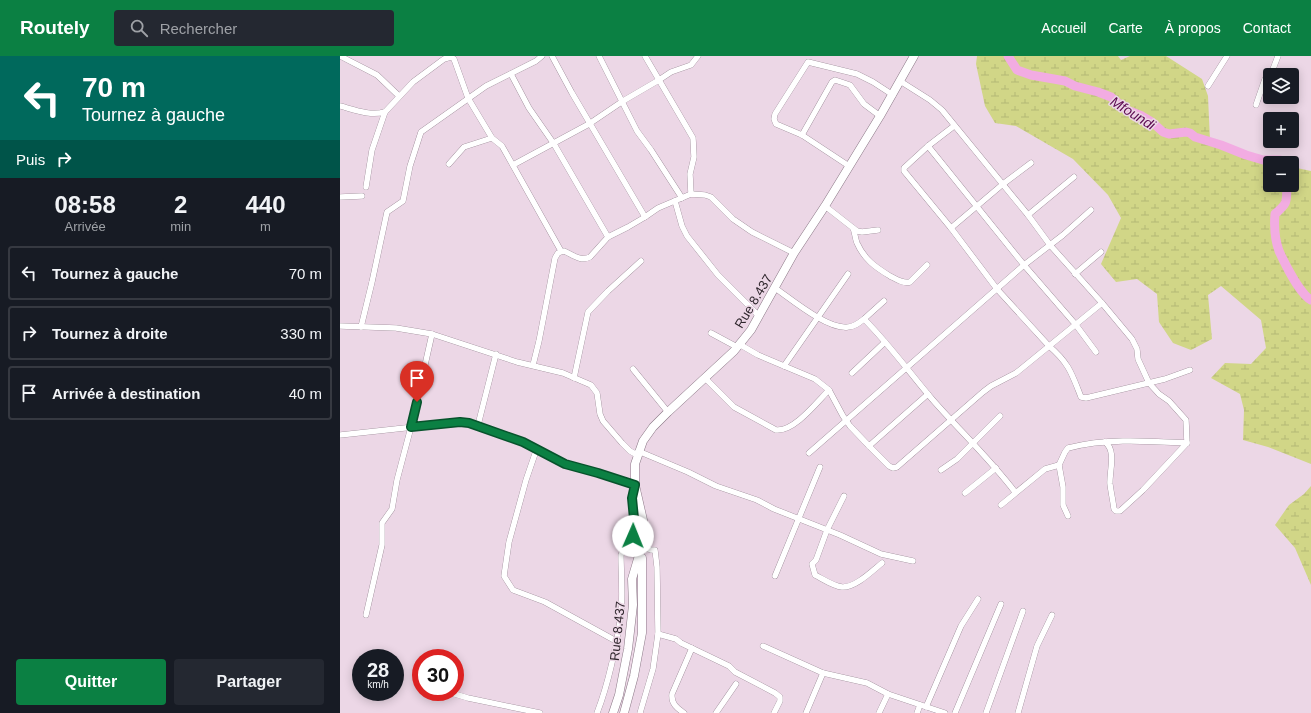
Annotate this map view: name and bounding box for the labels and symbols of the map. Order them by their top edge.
water label: Mfoundi [1108,93,1159,133]
street label: Rue 8.437 [732,272,775,331]
pin [400,361,434,402]
position arrow [612,515,654,557]
street label: Rue 8.437 [607,600,628,662]
speed limit sign: 30 [412,649,464,701]

